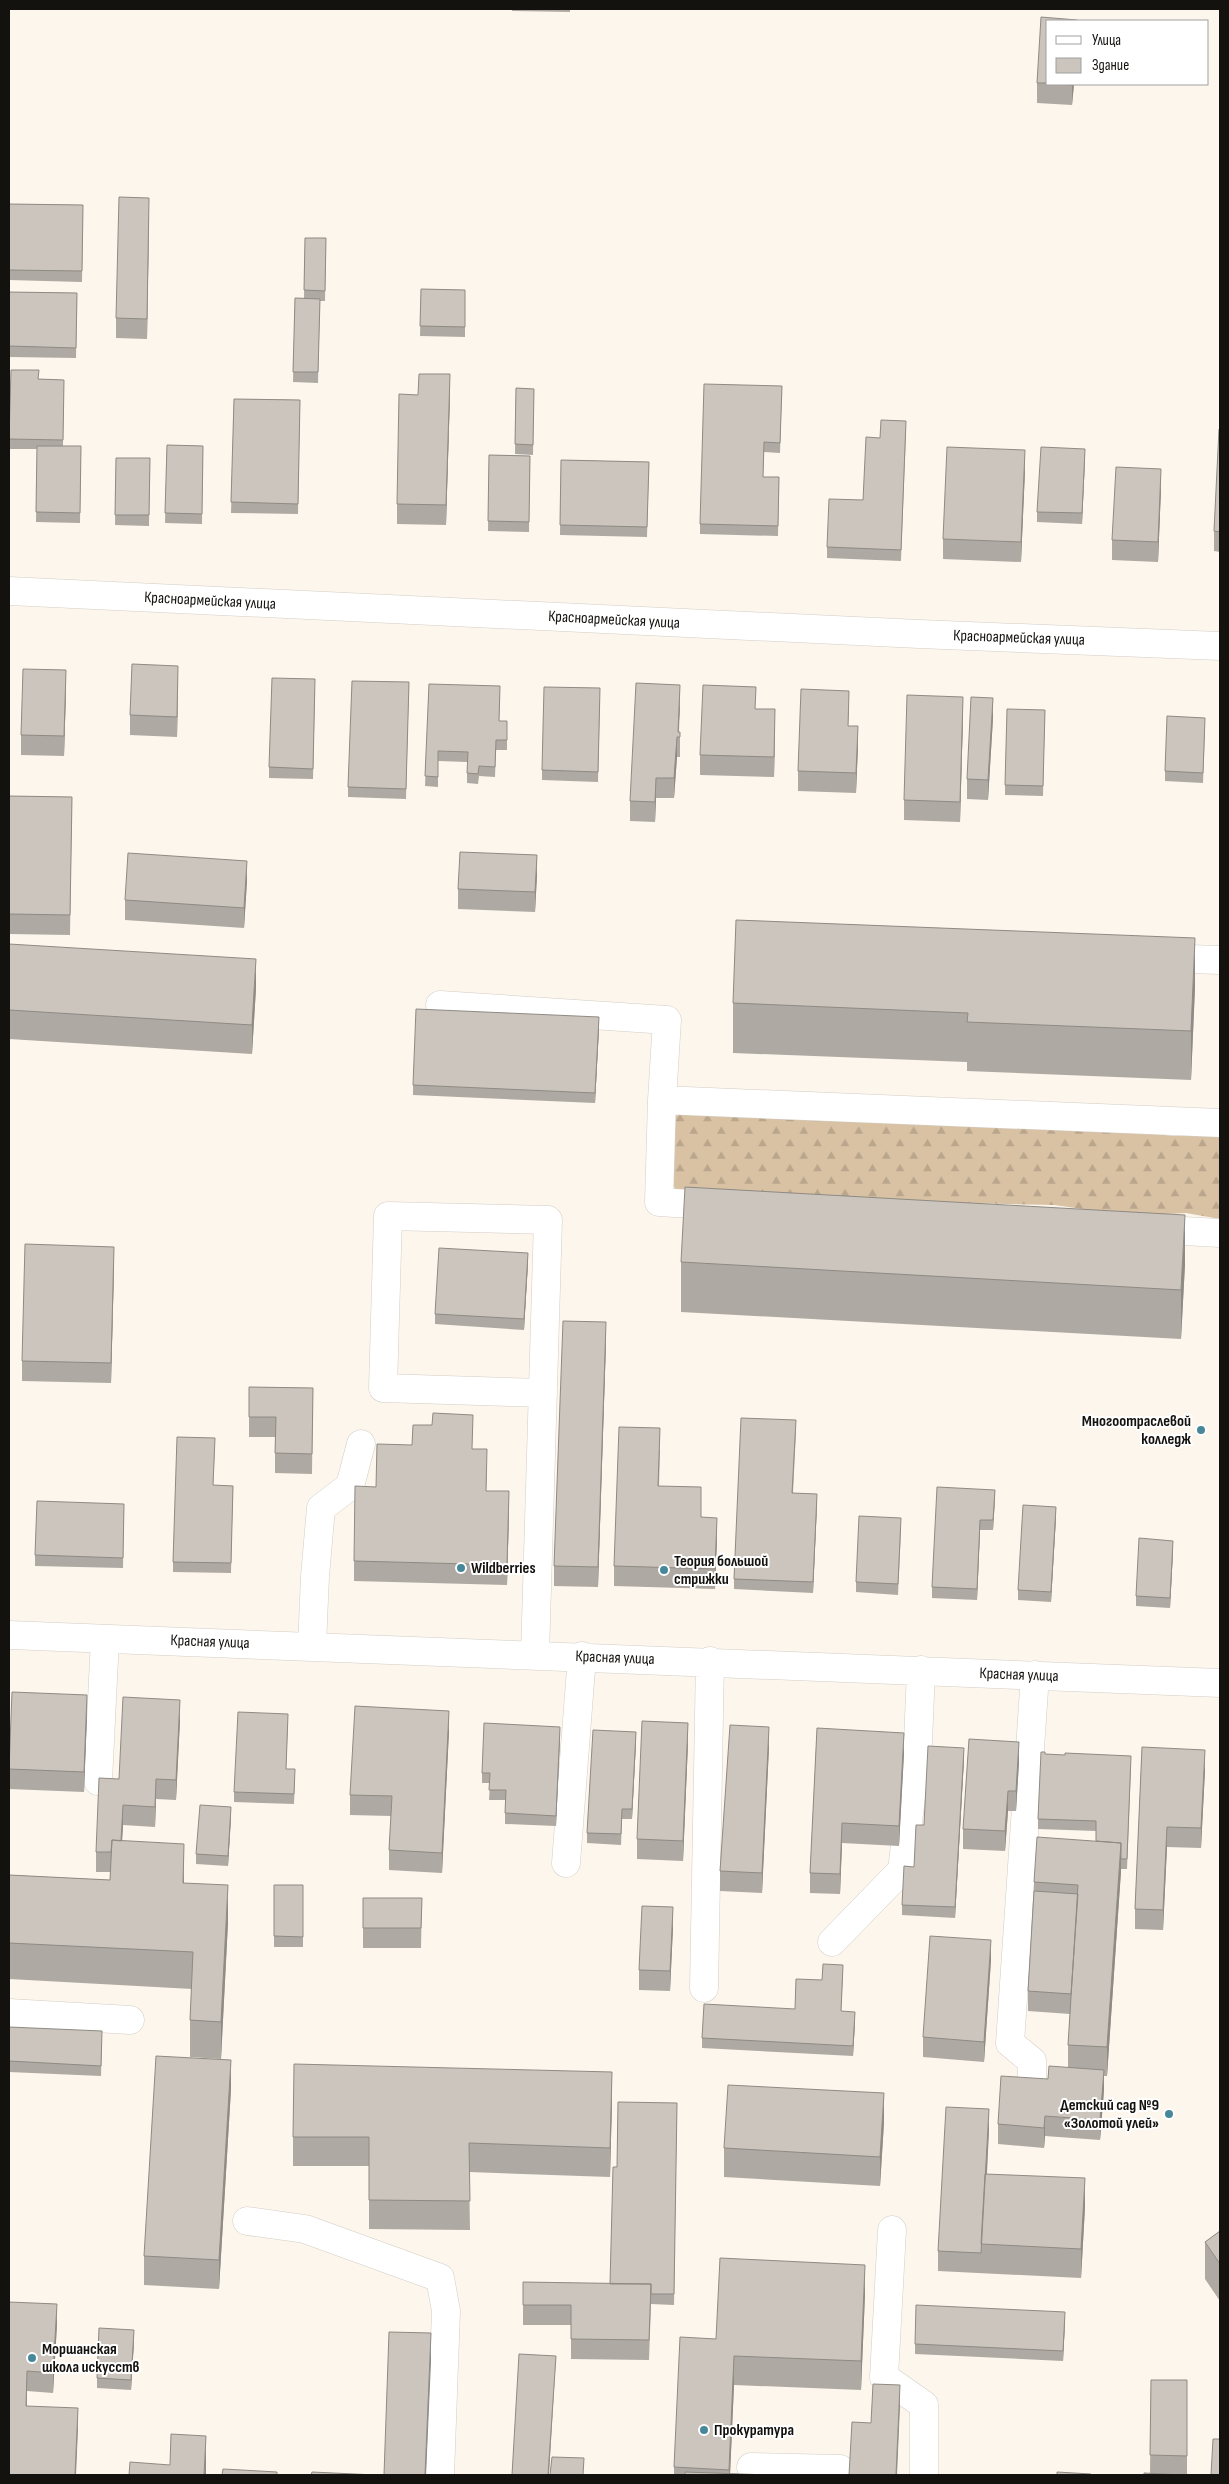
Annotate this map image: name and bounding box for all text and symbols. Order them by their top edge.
legend [1046,20,1209,85]
text: Улица [1092,31,1121,50]
text: Здание [1092,56,1129,75]
street label: Красноармейская улица [144,588,276,614]
street label: Красноармейская улица [548,607,680,633]
street label: Красноармейская улица [953,626,1085,650]
place label: Многоотраслевой колледж [1082,1412,1191,1449]
marker: Многоотраслевой колледж [1195,1424,1207,1436]
place label: Теория большой стрижки [674,1552,768,1589]
place label: Wildberries [471,1559,536,1578]
marker: Wildberries [455,1562,467,1574]
marker: Теория большой стрижки [658,1564,670,1576]
street label: Красная улица [170,1631,250,1653]
street label: Красная улица [575,1647,655,1669]
street label: Красная улица [979,1664,1059,1686]
place label: Детский сад №9 «Золотой улей» [1060,2096,1159,2133]
marker: Детский сад №9 «Золотой улей» [1163,2108,1175,2120]
place label: Моршанская школа искусств [42,2340,139,2377]
marker: Моршанская школа искусств [26,2352,38,2364]
place label: Прокуратура [714,2421,794,2440]
marker: Прокуратура [698,2424,710,2436]

